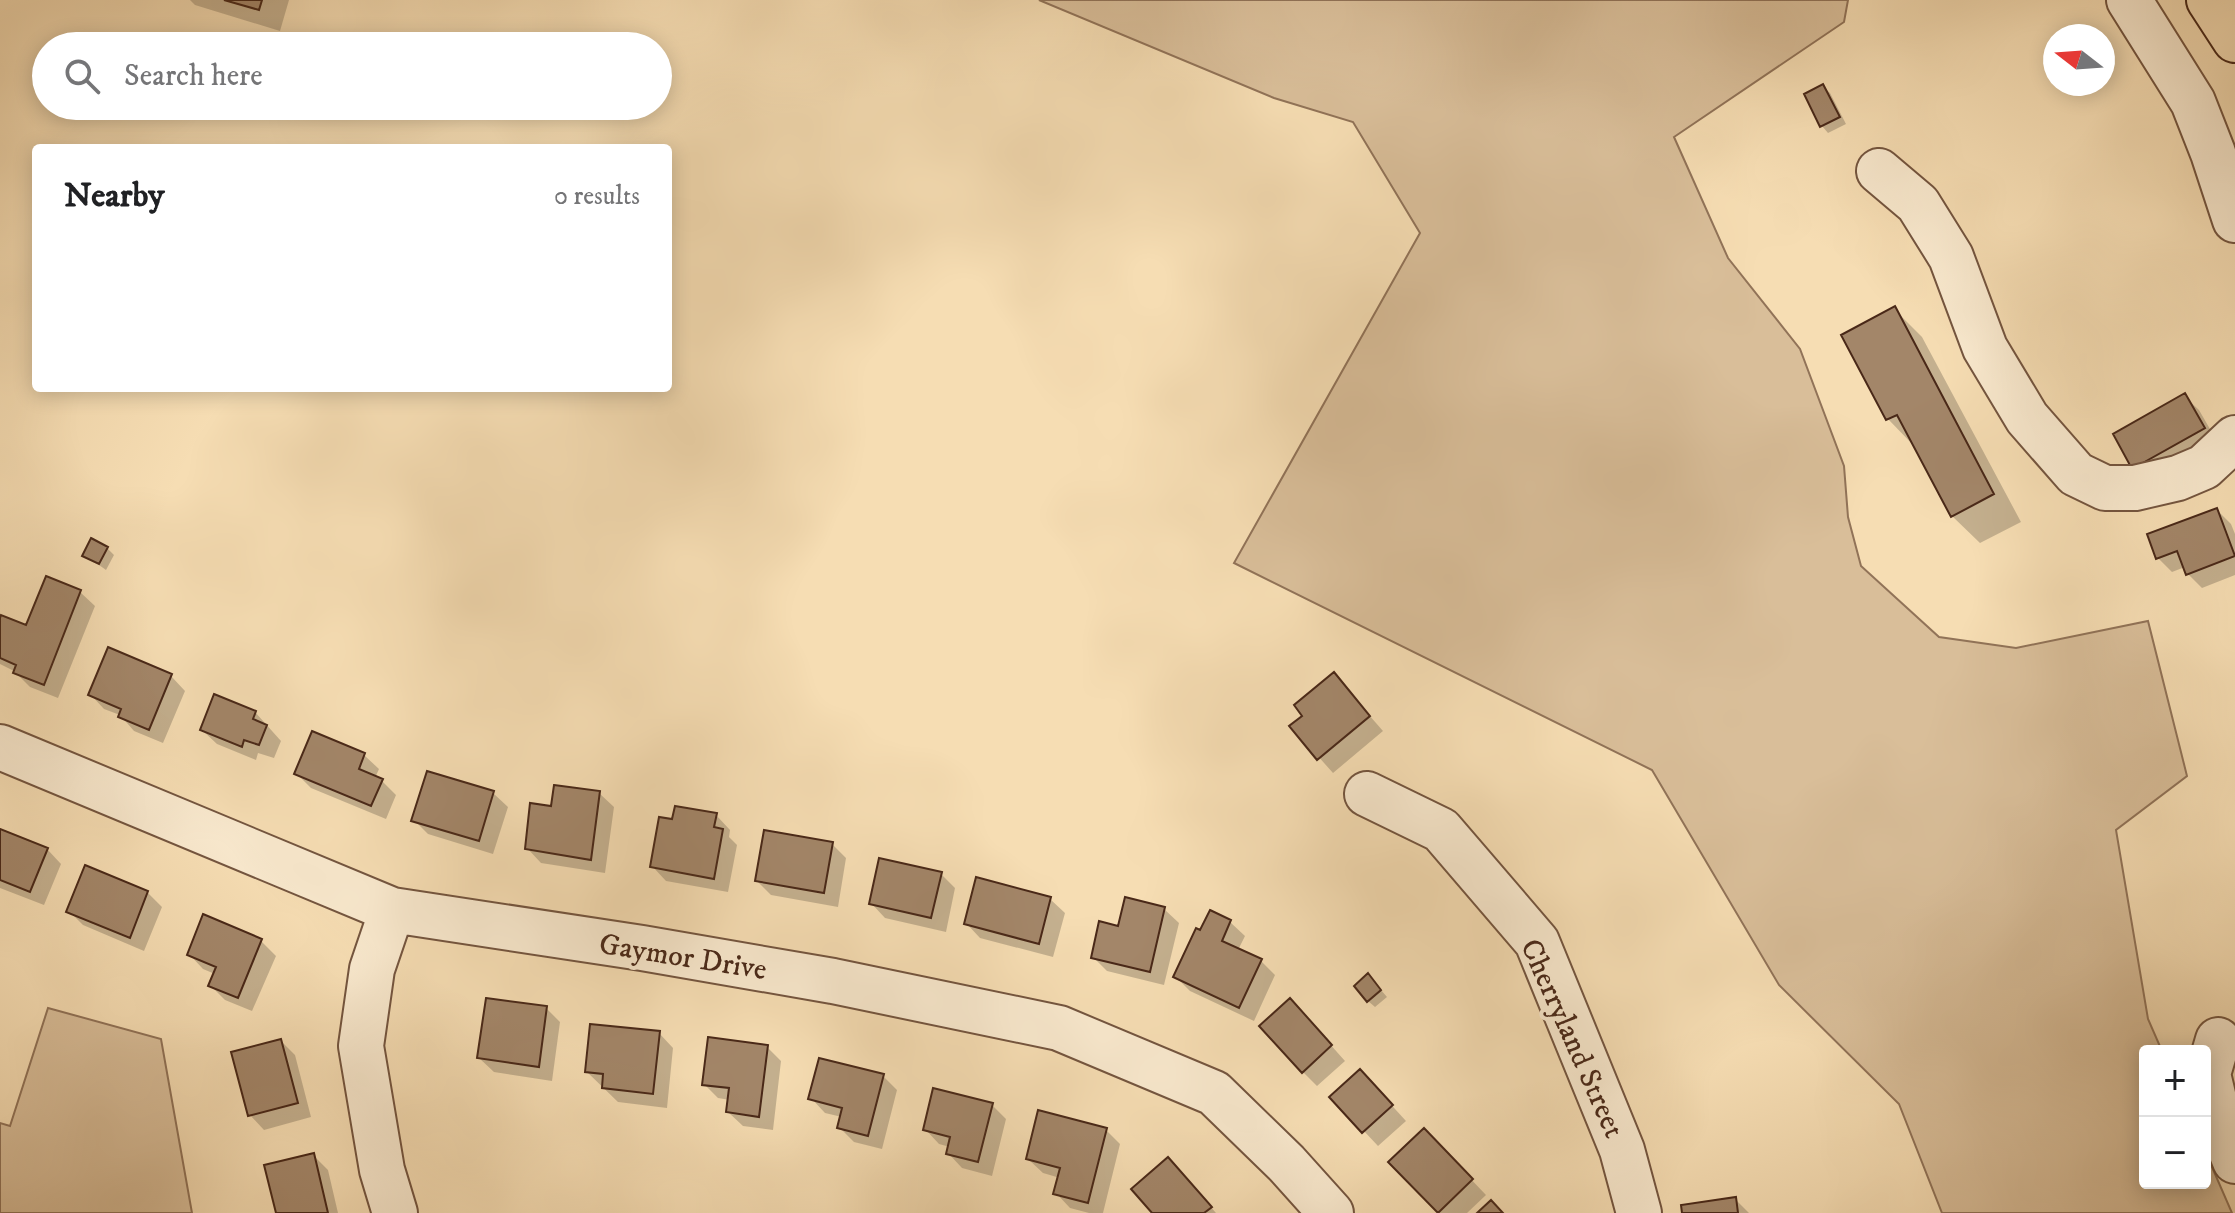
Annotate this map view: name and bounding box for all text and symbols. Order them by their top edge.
north arrow [2043,24,2115,96]
search box [32,32,672,120]
icon: search [60,54,104,98]
text: Search here [124,58,263,95]
text: Nearby [64,175,165,217]
text: 0 results [554,180,640,213]
street label: Gaymor Drive [596,926,769,989]
street label: Cherryland Street [1511,933,1632,1144]
map controls [2139,1045,2211,1189]
button: + [2139,1045,2211,1117]
button: − [2139,1117,2211,1189]

